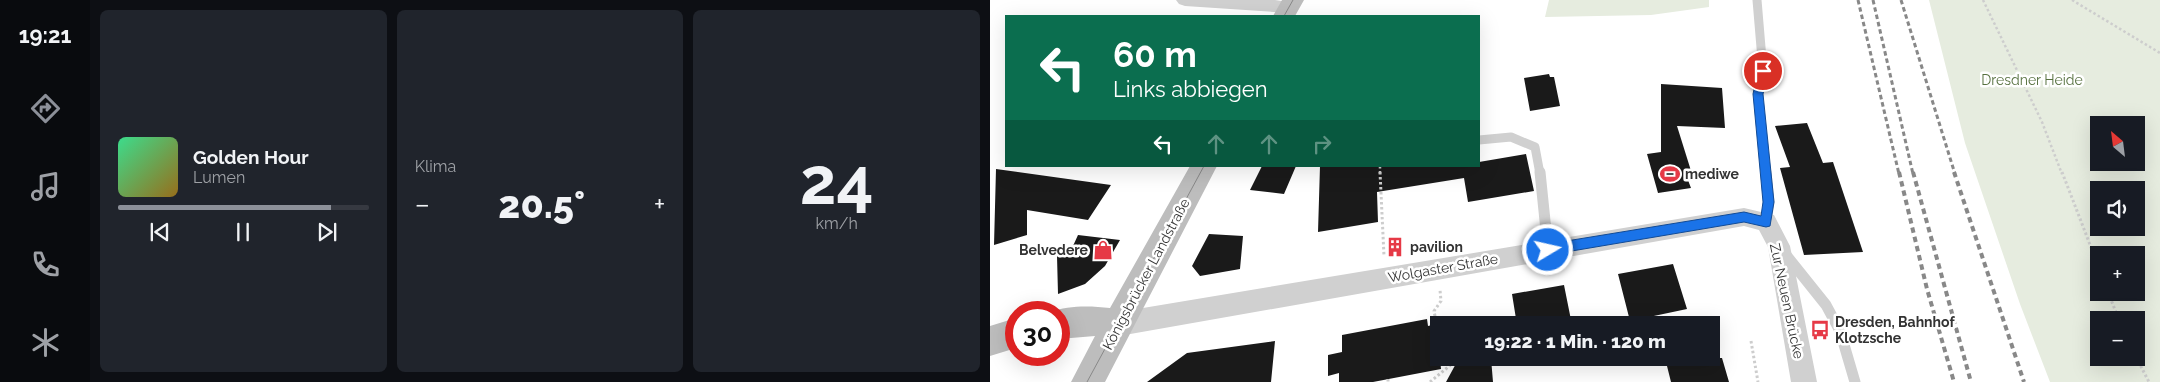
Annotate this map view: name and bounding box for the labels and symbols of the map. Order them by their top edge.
pin [1742,50,1784,92]
park label: Dresdner Heide [1981,72,2083,88]
north arrow [2090,116,2145,171]
sports icon: mediwe [1659,163,1681,185]
place label: mediwe [1685,166,1740,182]
street label: Königsbrücker Landstraße [1099,196,1193,352]
position arrow [1521,223,1573,275]
building icon: pavilion [1384,236,1406,258]
shop icon: Belvedere [1092,239,1114,261]
place label: pavilion [1410,239,1463,255]
place label: Belvedere [1019,242,1089,258]
street label: Zur Neuen Brücke [1767,242,1807,360]
street label: Wolgaster Straße [1387,250,1499,286]
speed limit sign: 30 [1005,301,1070,366]
place label: Dresden, Bahnhof Klotzsche [1835,314,1955,346]
bus stop icon: Dresden, Bahnhof Klotzsche [1809,319,1831,341]

